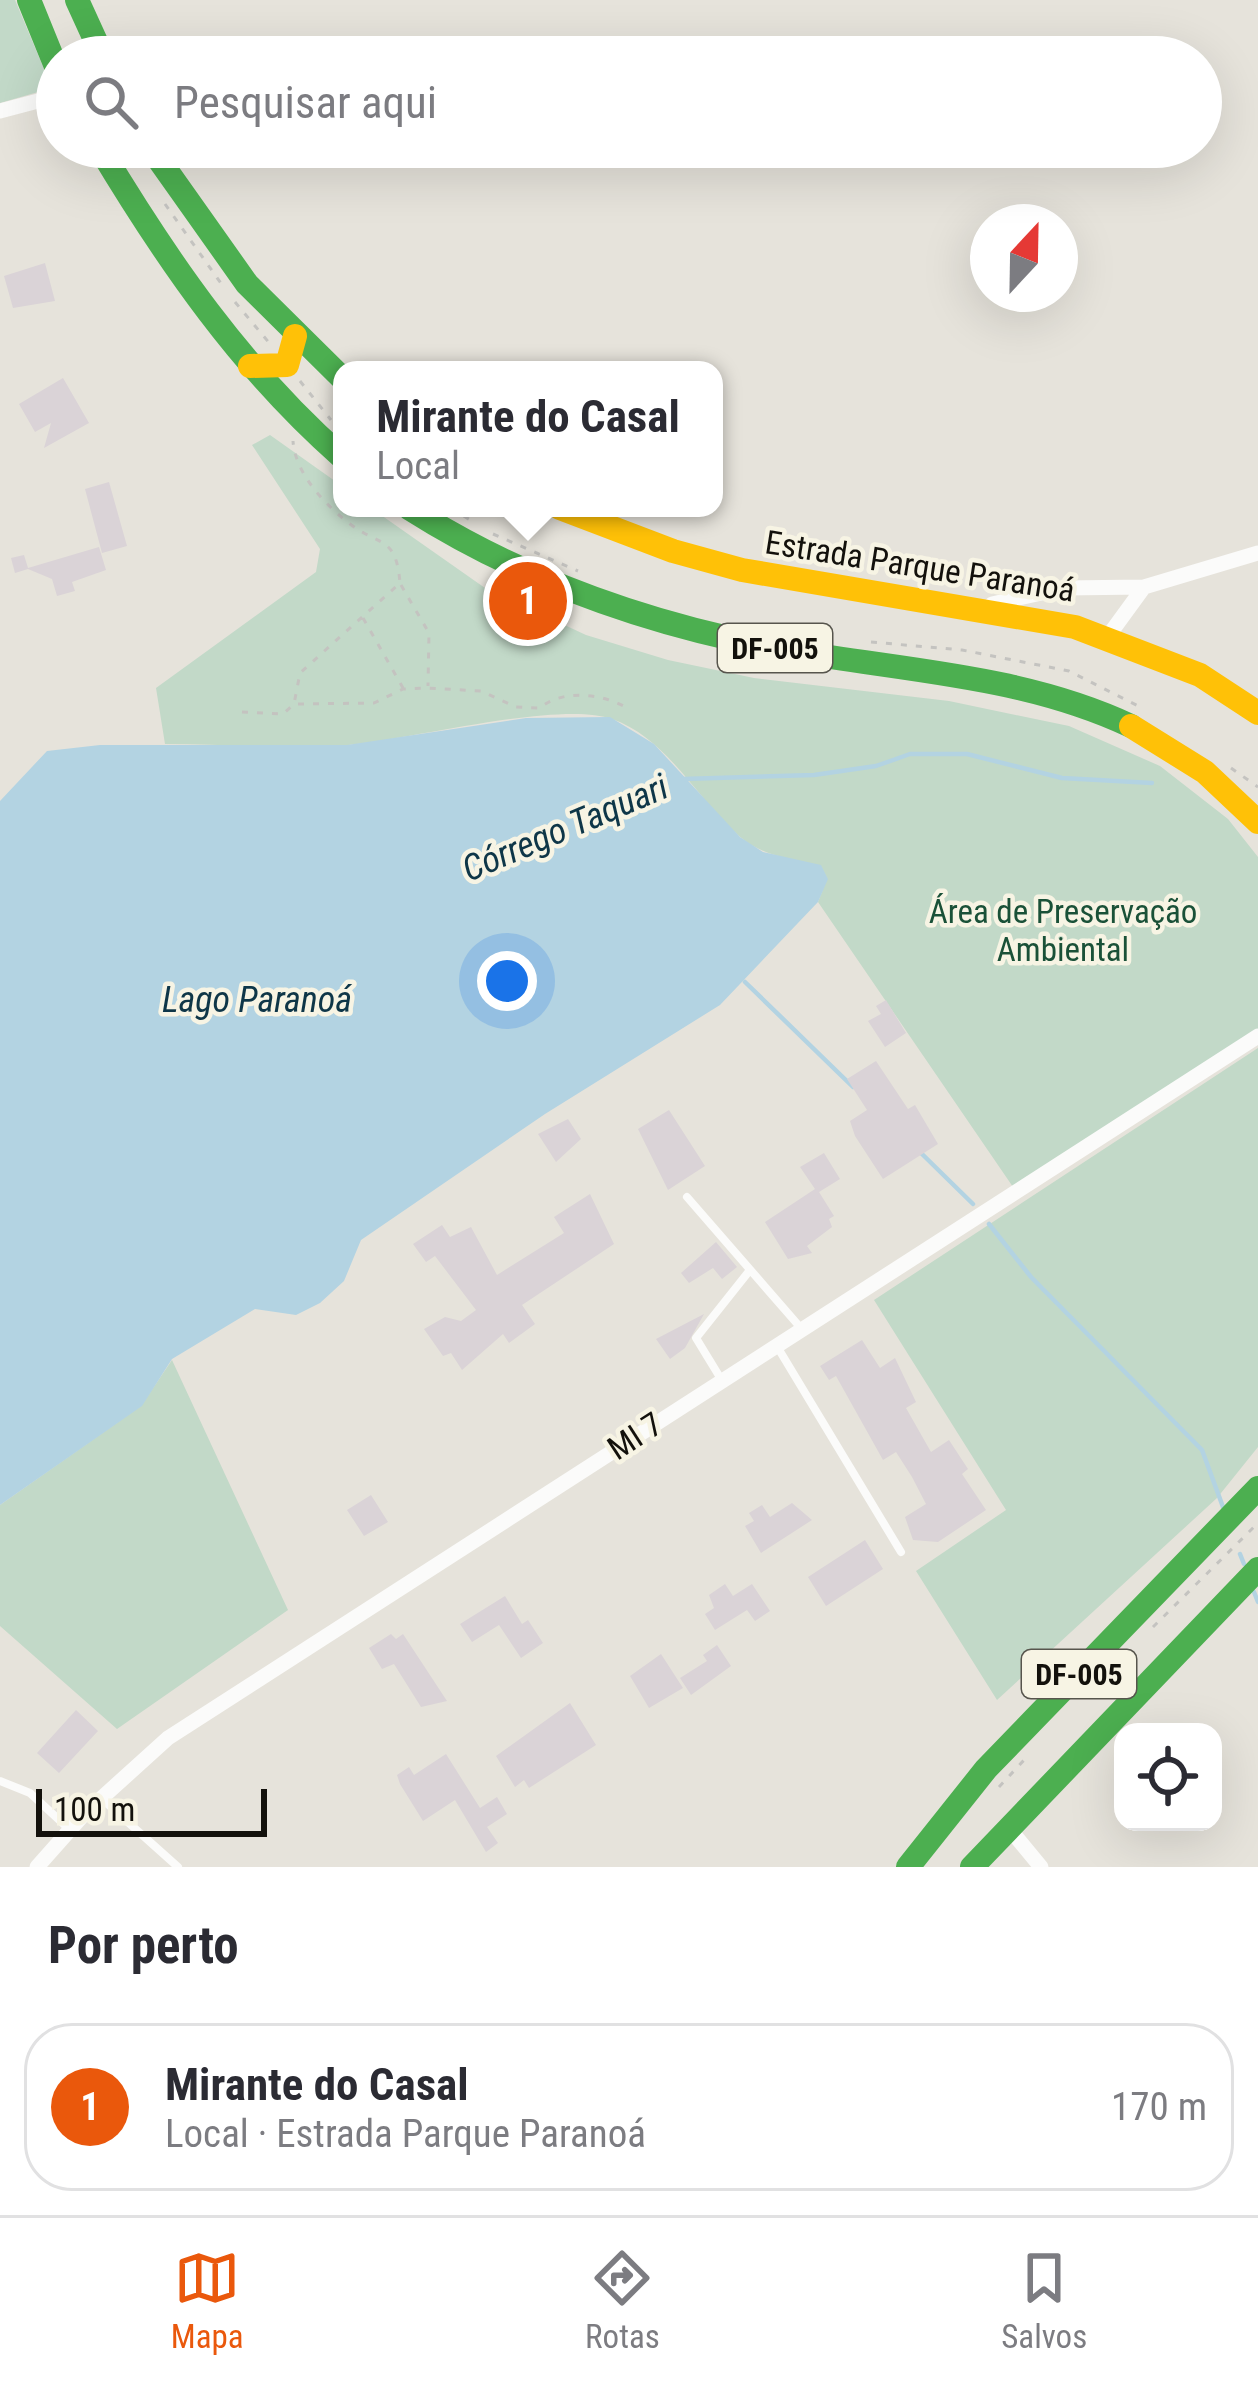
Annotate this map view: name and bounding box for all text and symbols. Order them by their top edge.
search box [36,36,1222,168]
icon: search [78,69,144,135]
text: Pesquisar aqui [174,76,437,129]
north arrow [970,204,1078,312]
popup [333,361,723,517]
text: Mirante do Casal [376,390,680,443]
text: Local [376,443,460,489]
street label: Estrada Parque Paranoá [762,522,1078,610]
pin: 1 [489,556,567,646]
road number: DF-005 [718,624,832,672]
water label: Córrego Taquari [456,765,675,890]
park label: Área de Preservação Ambiental [929,892,1197,969]
your location [477,951,537,1011]
water label: Lago Paranoá [162,979,352,1021]
street label: MI 7 [600,1404,670,1468]
road number: DF-005 [1022,1650,1136,1698]
map controls [1114,1723,1222,1831]
button: locate [1114,1723,1222,1831]
scale bar [36,1783,267,1836]
text: 100 m [54,1790,135,1829]
text: Por perto [48,1916,239,1975]
text: Mirante do Casal [165,2058,469,2111]
text: 1 [80,2084,100,2130]
text: 170 m [1111,2084,1207,2130]
text: Local · Estrada Parque Paranoá [165,2111,646,2157]
tab: Mapa [171,2245,244,2356]
tab: Rotas [585,2245,660,2356]
tab: Salvos [1001,2245,1087,2356]

